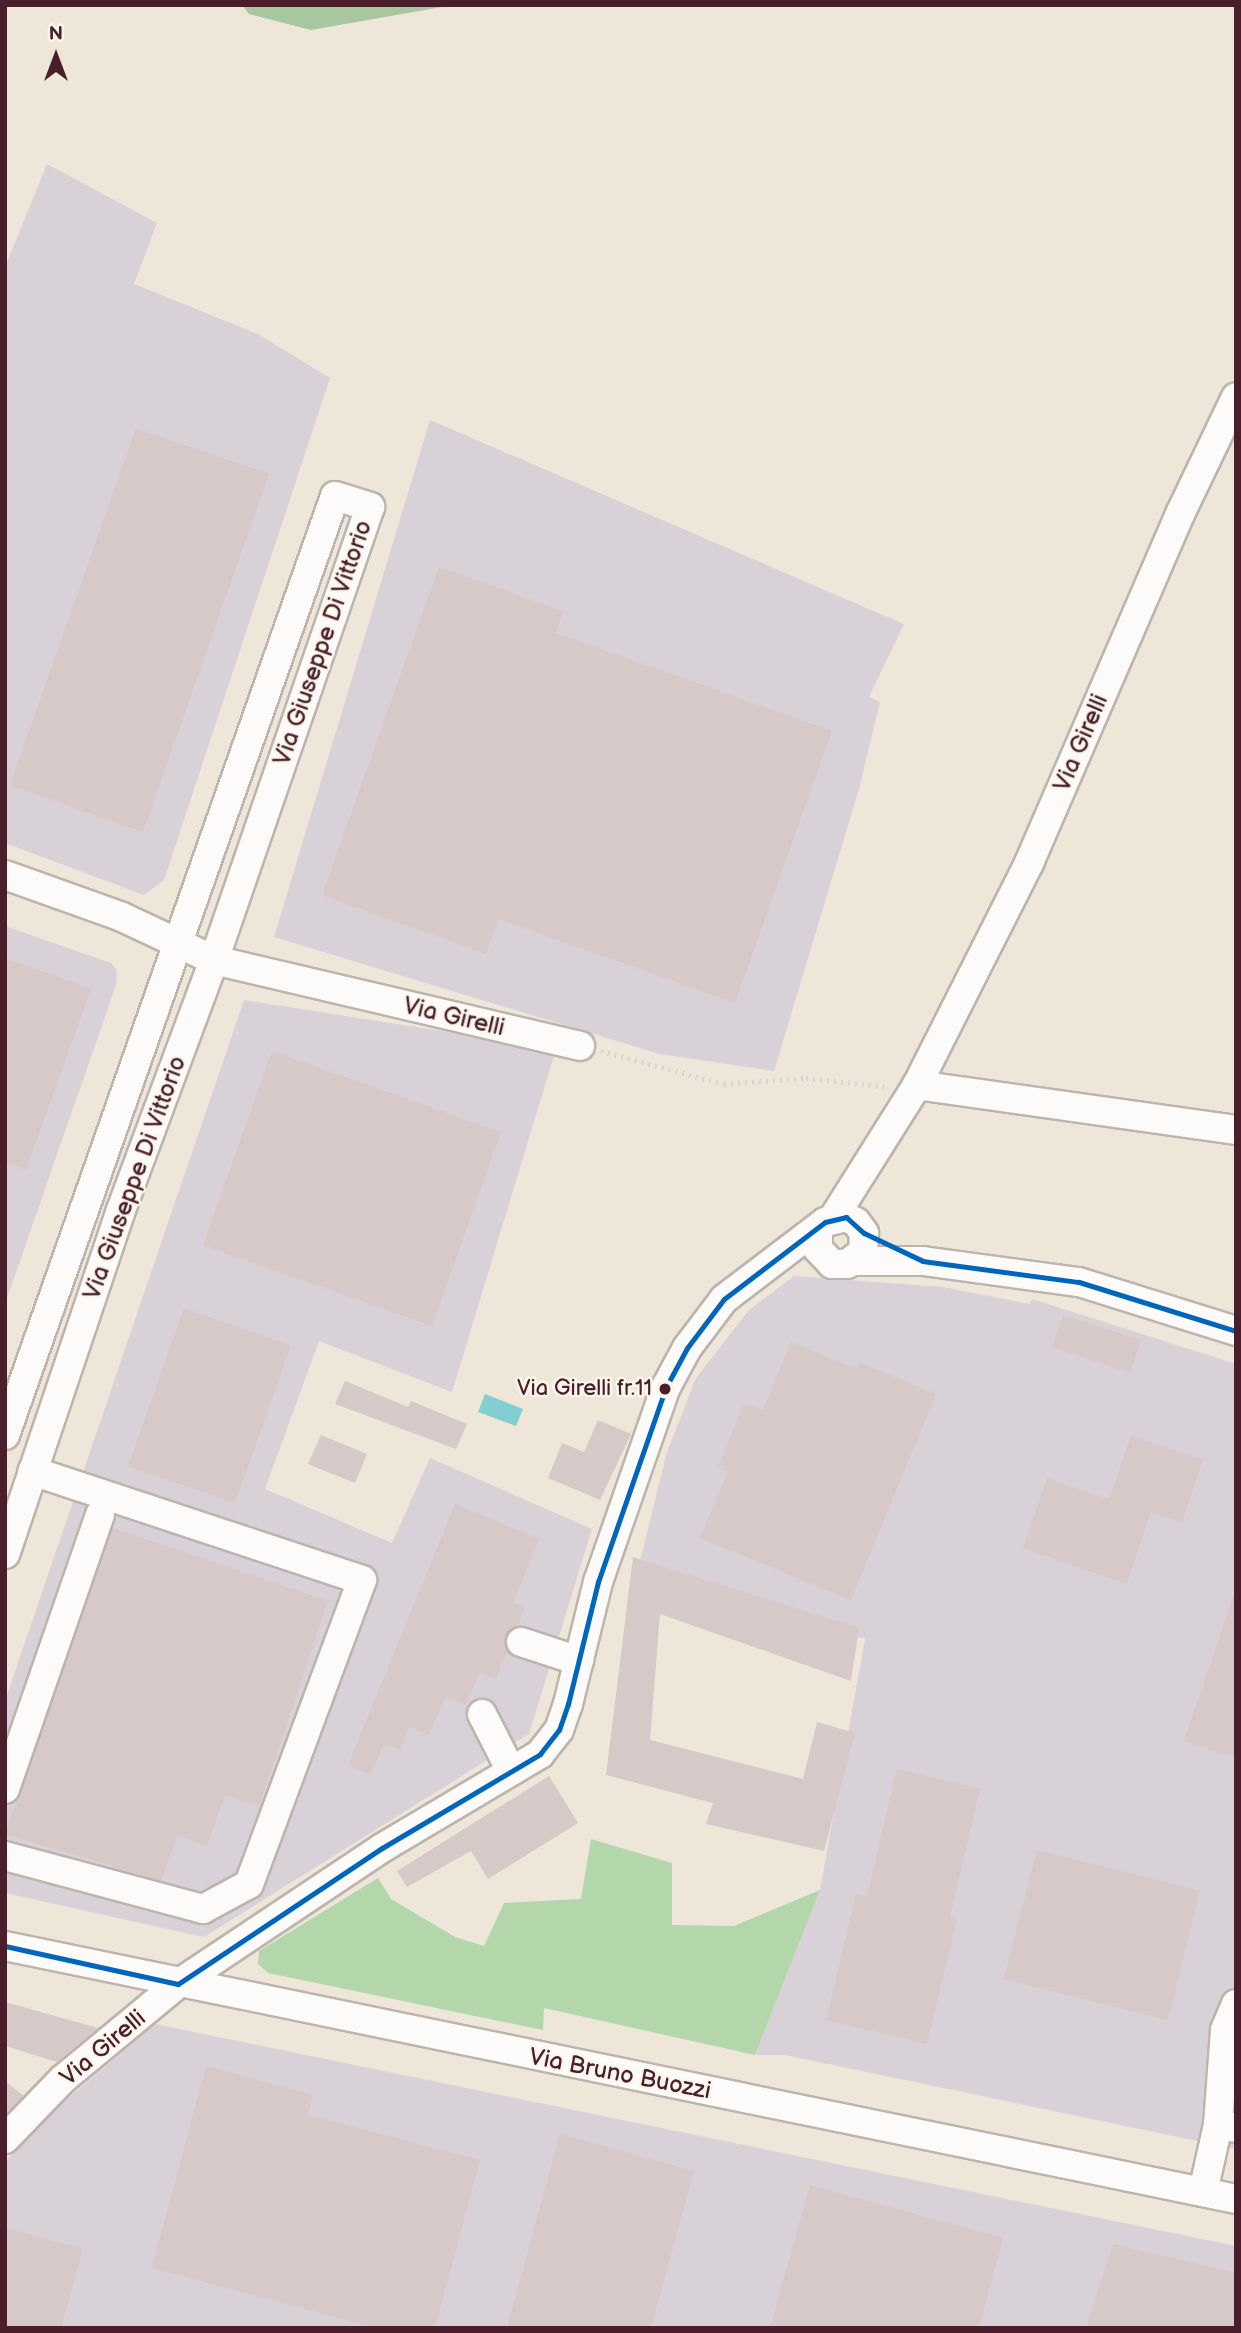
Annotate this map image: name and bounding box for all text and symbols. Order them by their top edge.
north arrow [21,21,91,91]
text: N [49,23,63,46]
street label: Via Giuseppe Di Vittorio [267,516,379,770]
street label: Via Girelli [1048,690,1114,796]
street label: Via Girelli [401,991,507,1043]
street label: Via Giuseppe Di Vittorio [77,1052,193,1304]
place label: Via Girelli fr.11 [517,1376,652,1402]
marker: Via Girelli fr.11 [658,1382,672,1396]
street label: Via Girelli [54,2004,152,2092]
street label: Via Bruno Buozzi [527,2042,713,2106]

